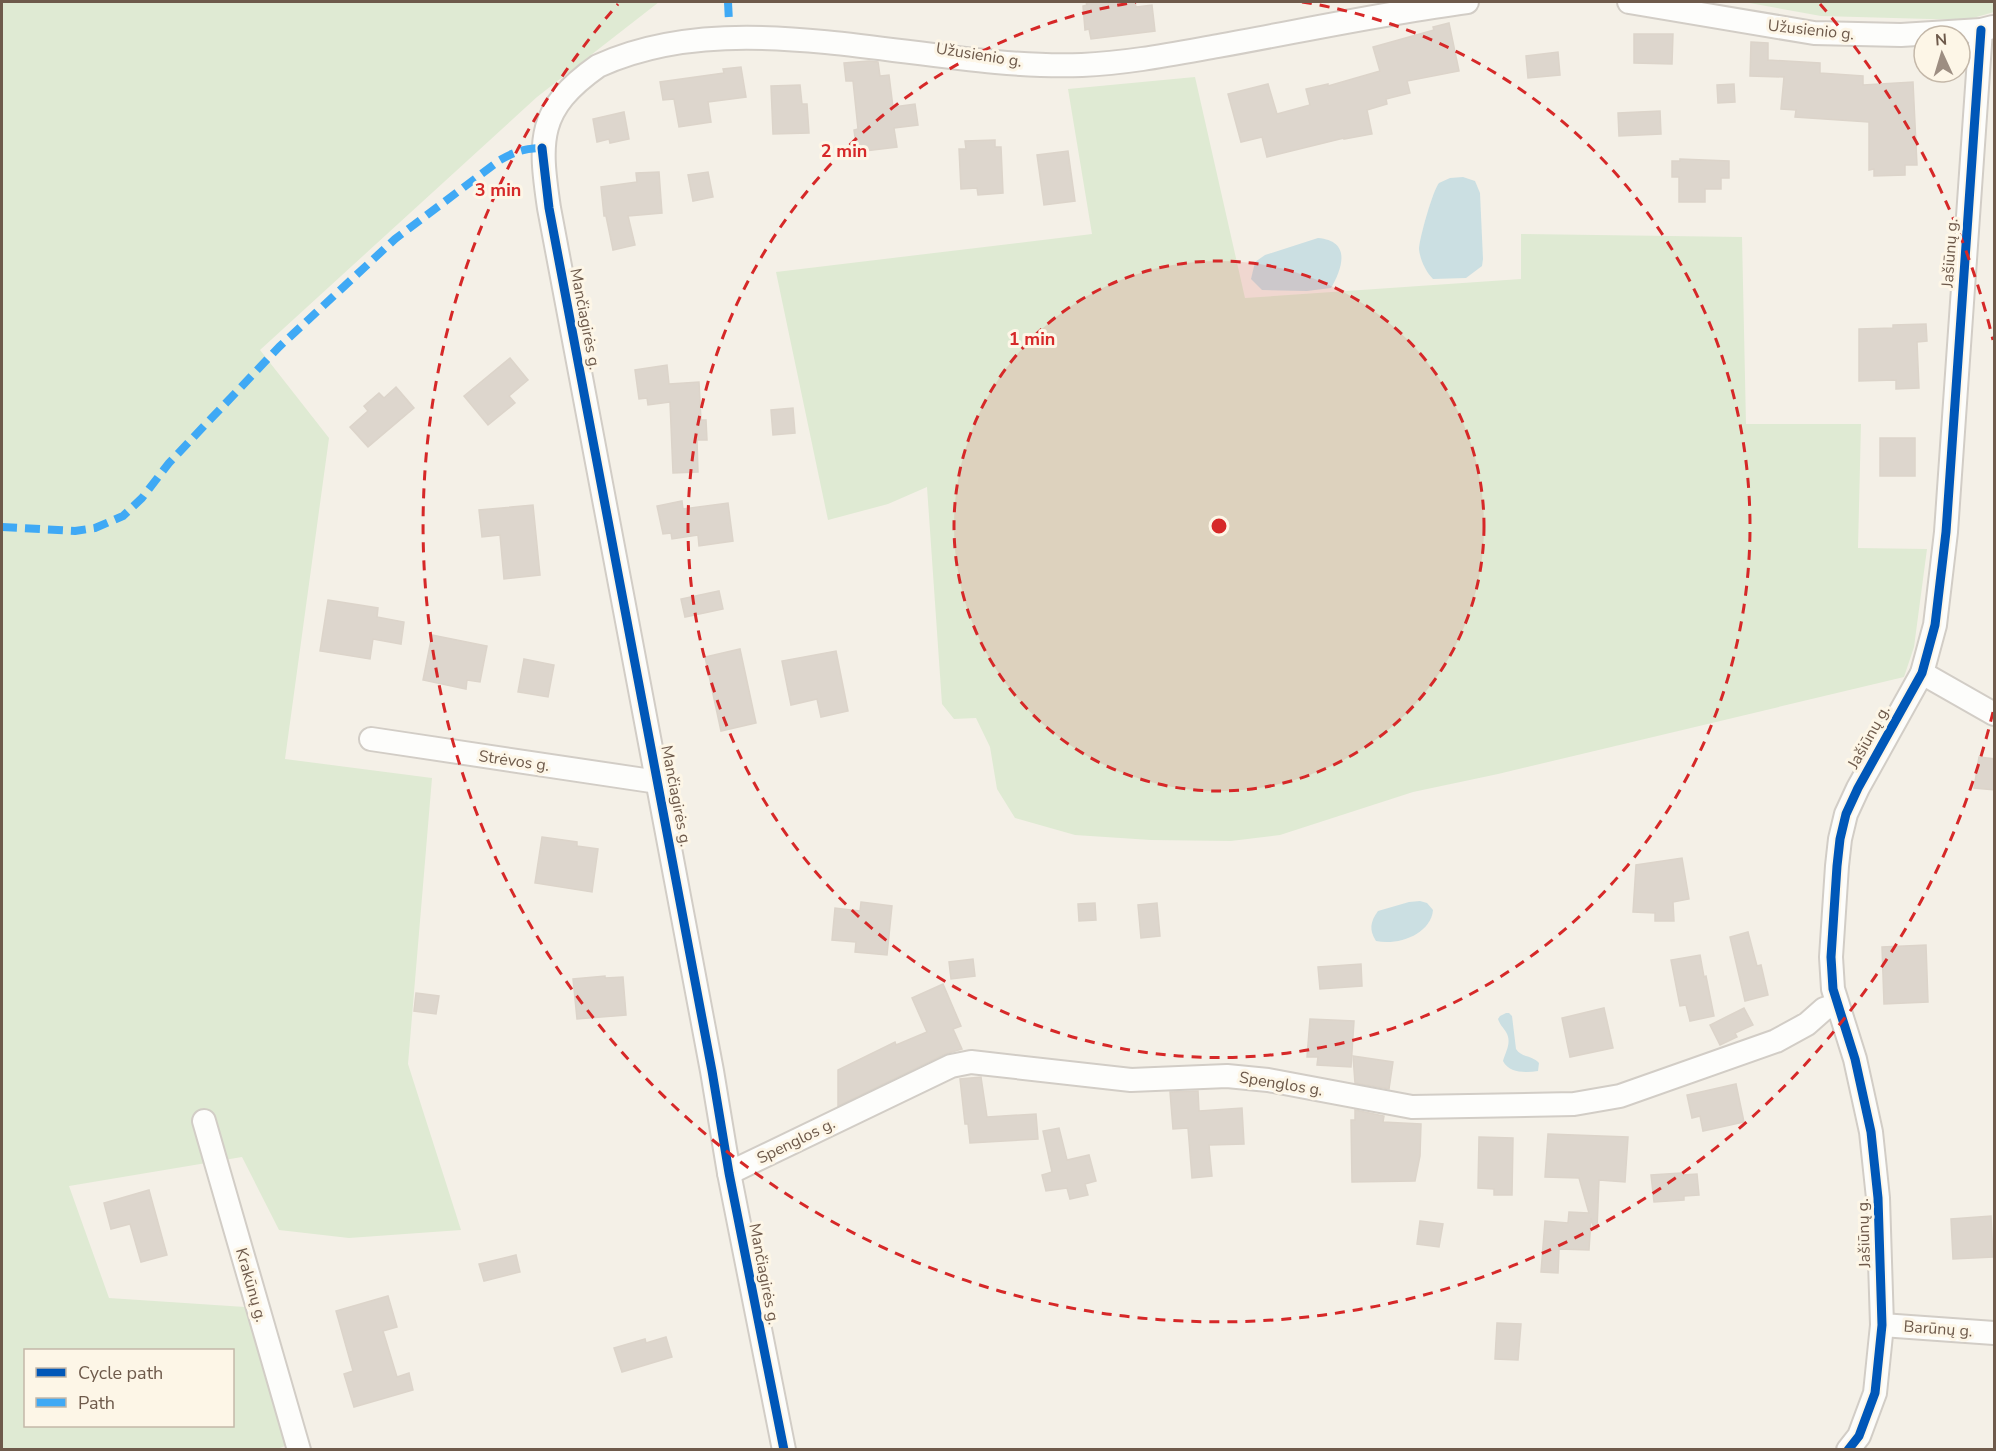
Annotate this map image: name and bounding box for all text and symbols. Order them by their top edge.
street label: Užusienio g. [1767,15,1855,45]
north arrow [1912,24,1972,84]
text: N [1934,29,1948,51]
street label: Užusienio g. [934,37,1024,73]
text: 2 min [821,139,867,163]
text: 3 min [475,178,521,202]
street label: Jašiūnų g. [1937,218,1963,289]
street label: Mančiagirės g. [564,266,606,372]
text: 1 min [1009,327,1055,351]
centre of rings [1209,516,1229,536]
street label: Jašiūnų g. [1842,701,1895,773]
street label: Mančiagirės g. [655,743,697,849]
street label: Strėvos g. [477,745,551,777]
street label: Spenglos g. [1238,1067,1324,1101]
street label: Spenglos g. [753,1113,839,1169]
street label: Jašiūnų g. [1852,1198,1876,1269]
street label: Mančiagirės g. [743,1221,785,1327]
street label: Krakūnų g. [230,1245,272,1325]
street label: Barūnų g. [1903,1316,1973,1342]
legend [24,1349,234,1427]
text: Cycle path [78,1361,163,1385]
text: Path [78,1391,115,1415]

